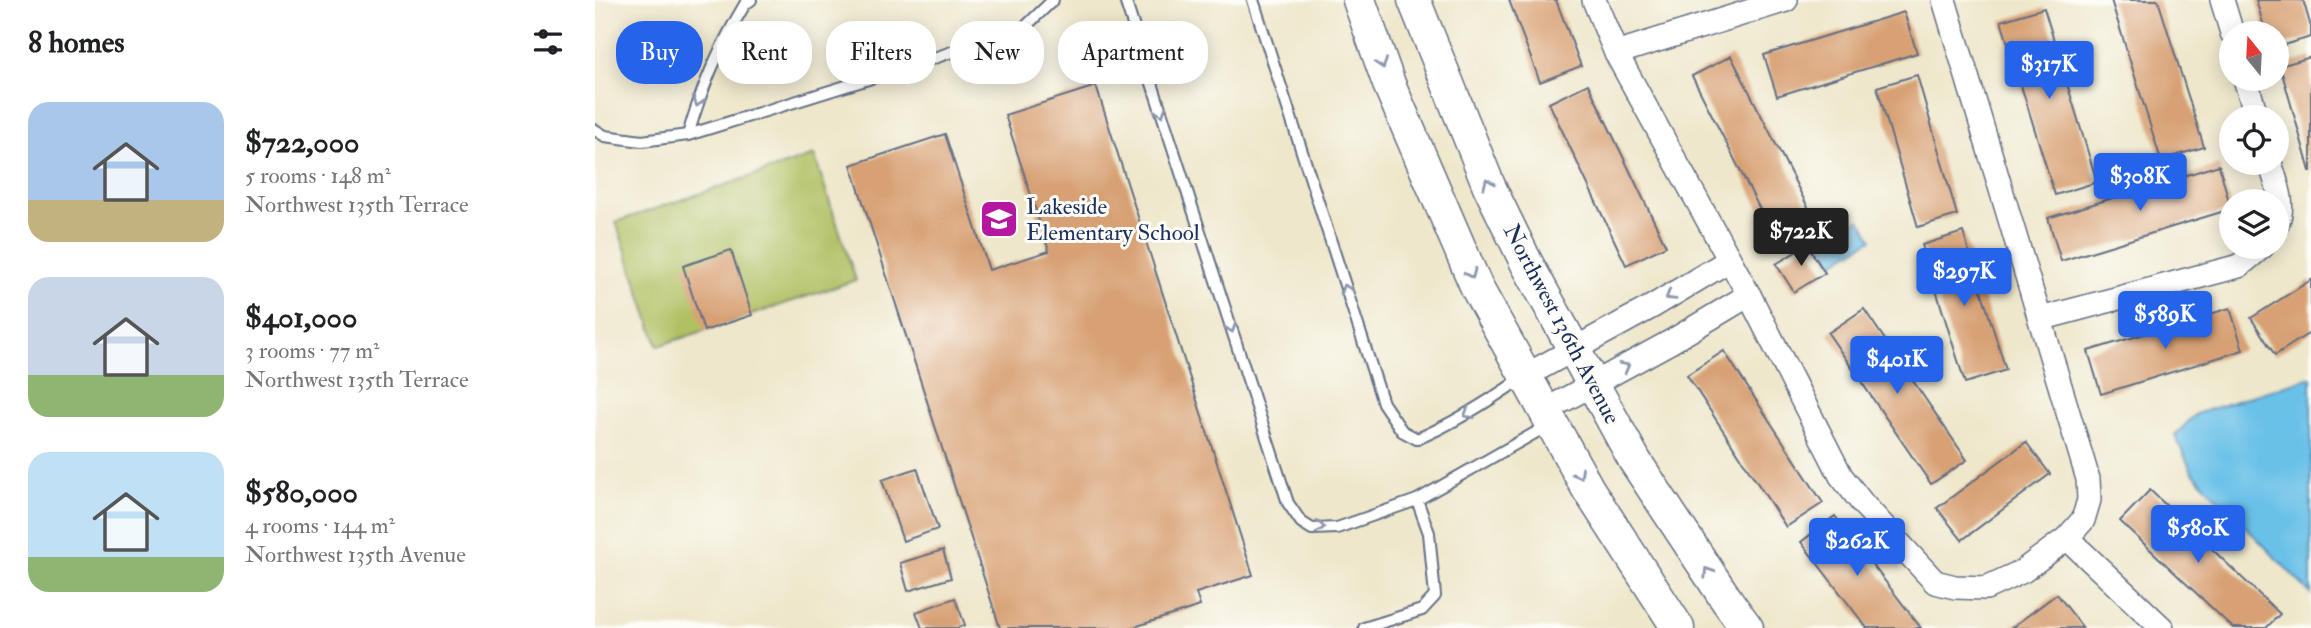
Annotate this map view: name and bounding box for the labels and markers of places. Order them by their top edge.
pin: $317K [2000,42,2098,101]
pin: $308K [2091,154,2189,213]
place label: Lakeside Elementary School [1026,192,1200,247]
school or university icon: Lakeside Elementary School [978,198,1020,240]
pin: $722K [1752,208,1850,268]
pin: $297K [1915,248,2013,308]
pin: $589K [2116,292,2214,351]
pin: $401K [1848,336,1946,396]
pin: $580K [2149,505,2247,565]
pin: $262K [1808,518,1906,578]

